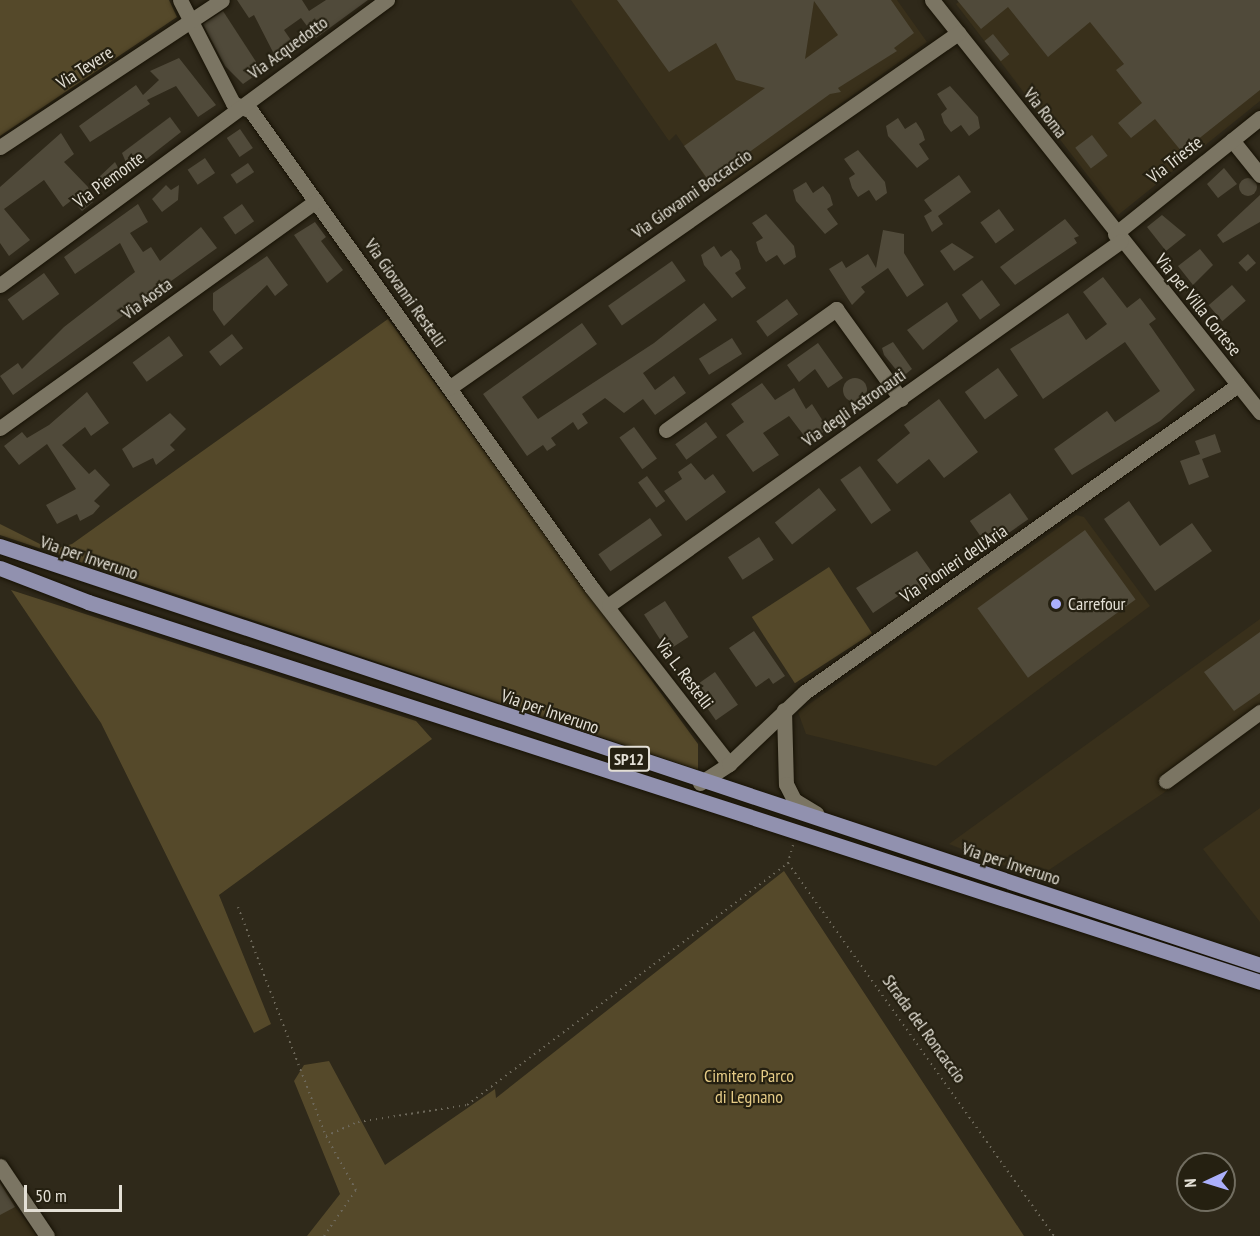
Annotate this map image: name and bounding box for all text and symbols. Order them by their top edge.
street label: Via Acquedotto [244,12,332,84]
street label: Via Tevere [53,42,117,94]
street label: Via Roma [1019,84,1071,142]
street label: Via Trieste [1143,132,1207,188]
street label: Via Giovanni Boccaccio [628,145,756,243]
street label: Via Piemonte [69,147,149,213]
street label: Via Giovanni Restelli [360,235,450,351]
street label: Via per Villa Cortese [1150,249,1246,361]
street label: Via Aosta [117,273,177,325]
street label: Via degli Astronauti [798,364,910,452]
street label: Via Pionieri dell'Aria [896,520,1012,608]
street label: Via per Inveruno [37,531,141,585]
place label: Carrefour [1068,593,1126,615]
marker: Carrefour [1049,597,1063,611]
street label: Via L. Restelli [650,634,718,714]
street label: Via per Inveruno [498,685,602,739]
road number: SP12 [608,746,650,772]
street label: Via per Inveruno [959,838,1063,890]
street label: Strada del Roncaccio [878,971,970,1087]
park label: Cimitero Parco di Legnano [704,1066,794,1108]
north arrow [1176,1152,1236,1212]
scale bar [27,1173,124,1211]
text: N [1180,1178,1200,1188]
text: 50 m [35,1184,67,1207]

